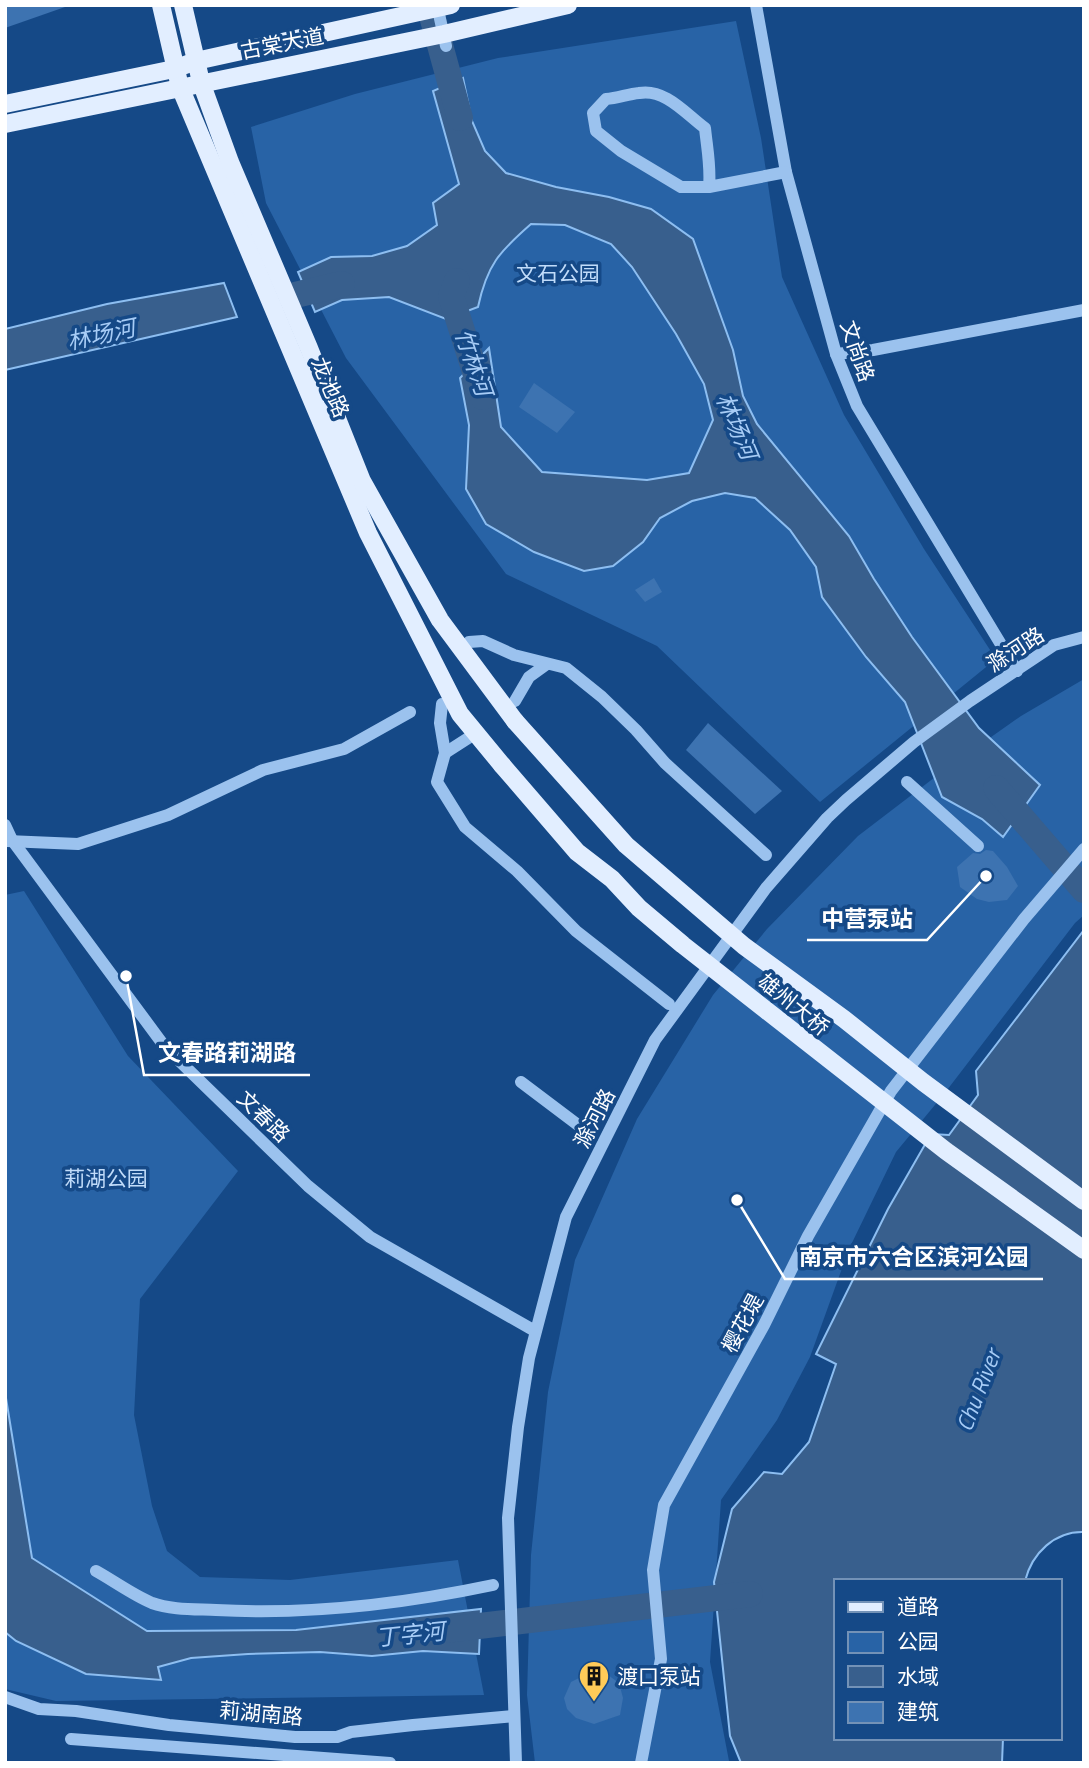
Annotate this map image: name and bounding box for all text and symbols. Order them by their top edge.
street label: 古棠大道 [238,19,326,67]
park label: 文石公园 [516,257,600,289]
water label: 林场河 [64,309,142,358]
street label: 文尚路 [833,316,883,386]
water label: 竹林河 [446,324,503,404]
street label: 龙池路 [304,352,358,422]
water label: 林场河 [707,387,768,468]
street label: 滁河路 [980,618,1050,680]
callout: 中营泵站 [807,896,927,940]
text: 中营泵站 [821,901,913,936]
street label: 雄州大桥 [751,965,837,1043]
callout: 文春路莉湖路 [144,1031,310,1075]
text: 文春路莉湖路 [158,1035,296,1070]
street label: 文春路 [230,1083,298,1149]
street label: 滁河路 [565,1083,623,1153]
park label: 莉湖公园 [64,1162,148,1194]
callout: 南京市六合区滨河公园 [785,1235,1043,1279]
text: 南京市六合区滨河公园 [799,1239,1029,1274]
street label: 樱花堤 [713,1288,771,1358]
water label: Chu River [946,1341,1011,1436]
legend [834,1579,1061,1740]
text: 道路 [897,1590,939,1622]
water label: 丁字河 [374,1613,450,1655]
text: 公园 [897,1625,939,1657]
building icon: 渡口泵站 [577,1659,611,1703]
place label: 渡口泵站 [617,1660,701,1692]
text: 水域 [897,1660,939,1692]
street label: 莉湖南路 [218,1693,304,1733]
text: 建筑 [897,1695,939,1727]

